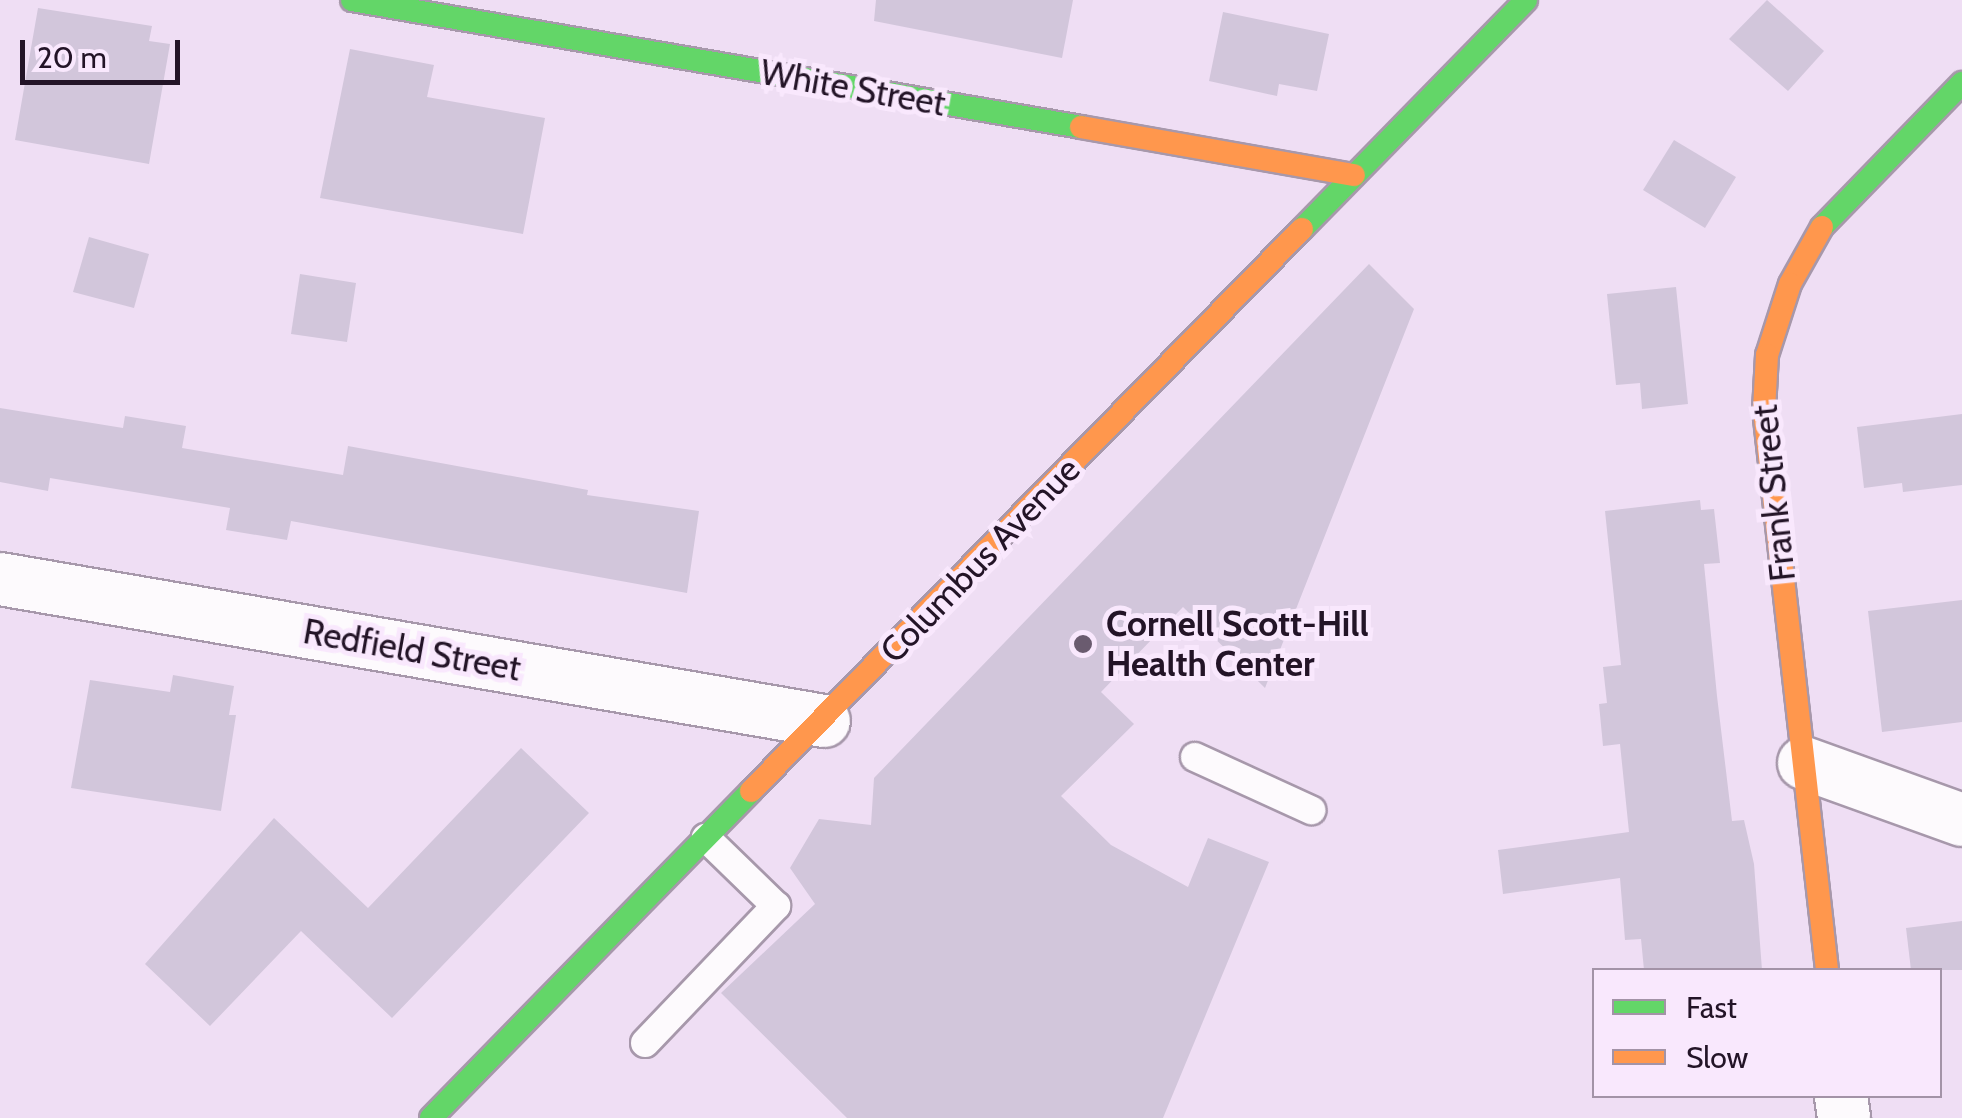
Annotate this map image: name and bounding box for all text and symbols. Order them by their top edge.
scale bar [25,20,185,82]
text: 20 m [37,39,107,76]
street label: White Street [757,51,949,125]
street label: Frank Street [1744,403,1804,583]
street label: Columbus Avenue [872,449,1088,671]
place label: Cornell Scott-Hill Health Center [1106,603,1369,685]
street label: Redfield Street [300,610,524,690]
marker: Cornell Scott-Hill Health Center [1070,631,1096,657]
legend [1592,968,1942,1098]
text: Fast [1686,989,1737,1026]
text: Slow [1686,1039,1748,1076]

